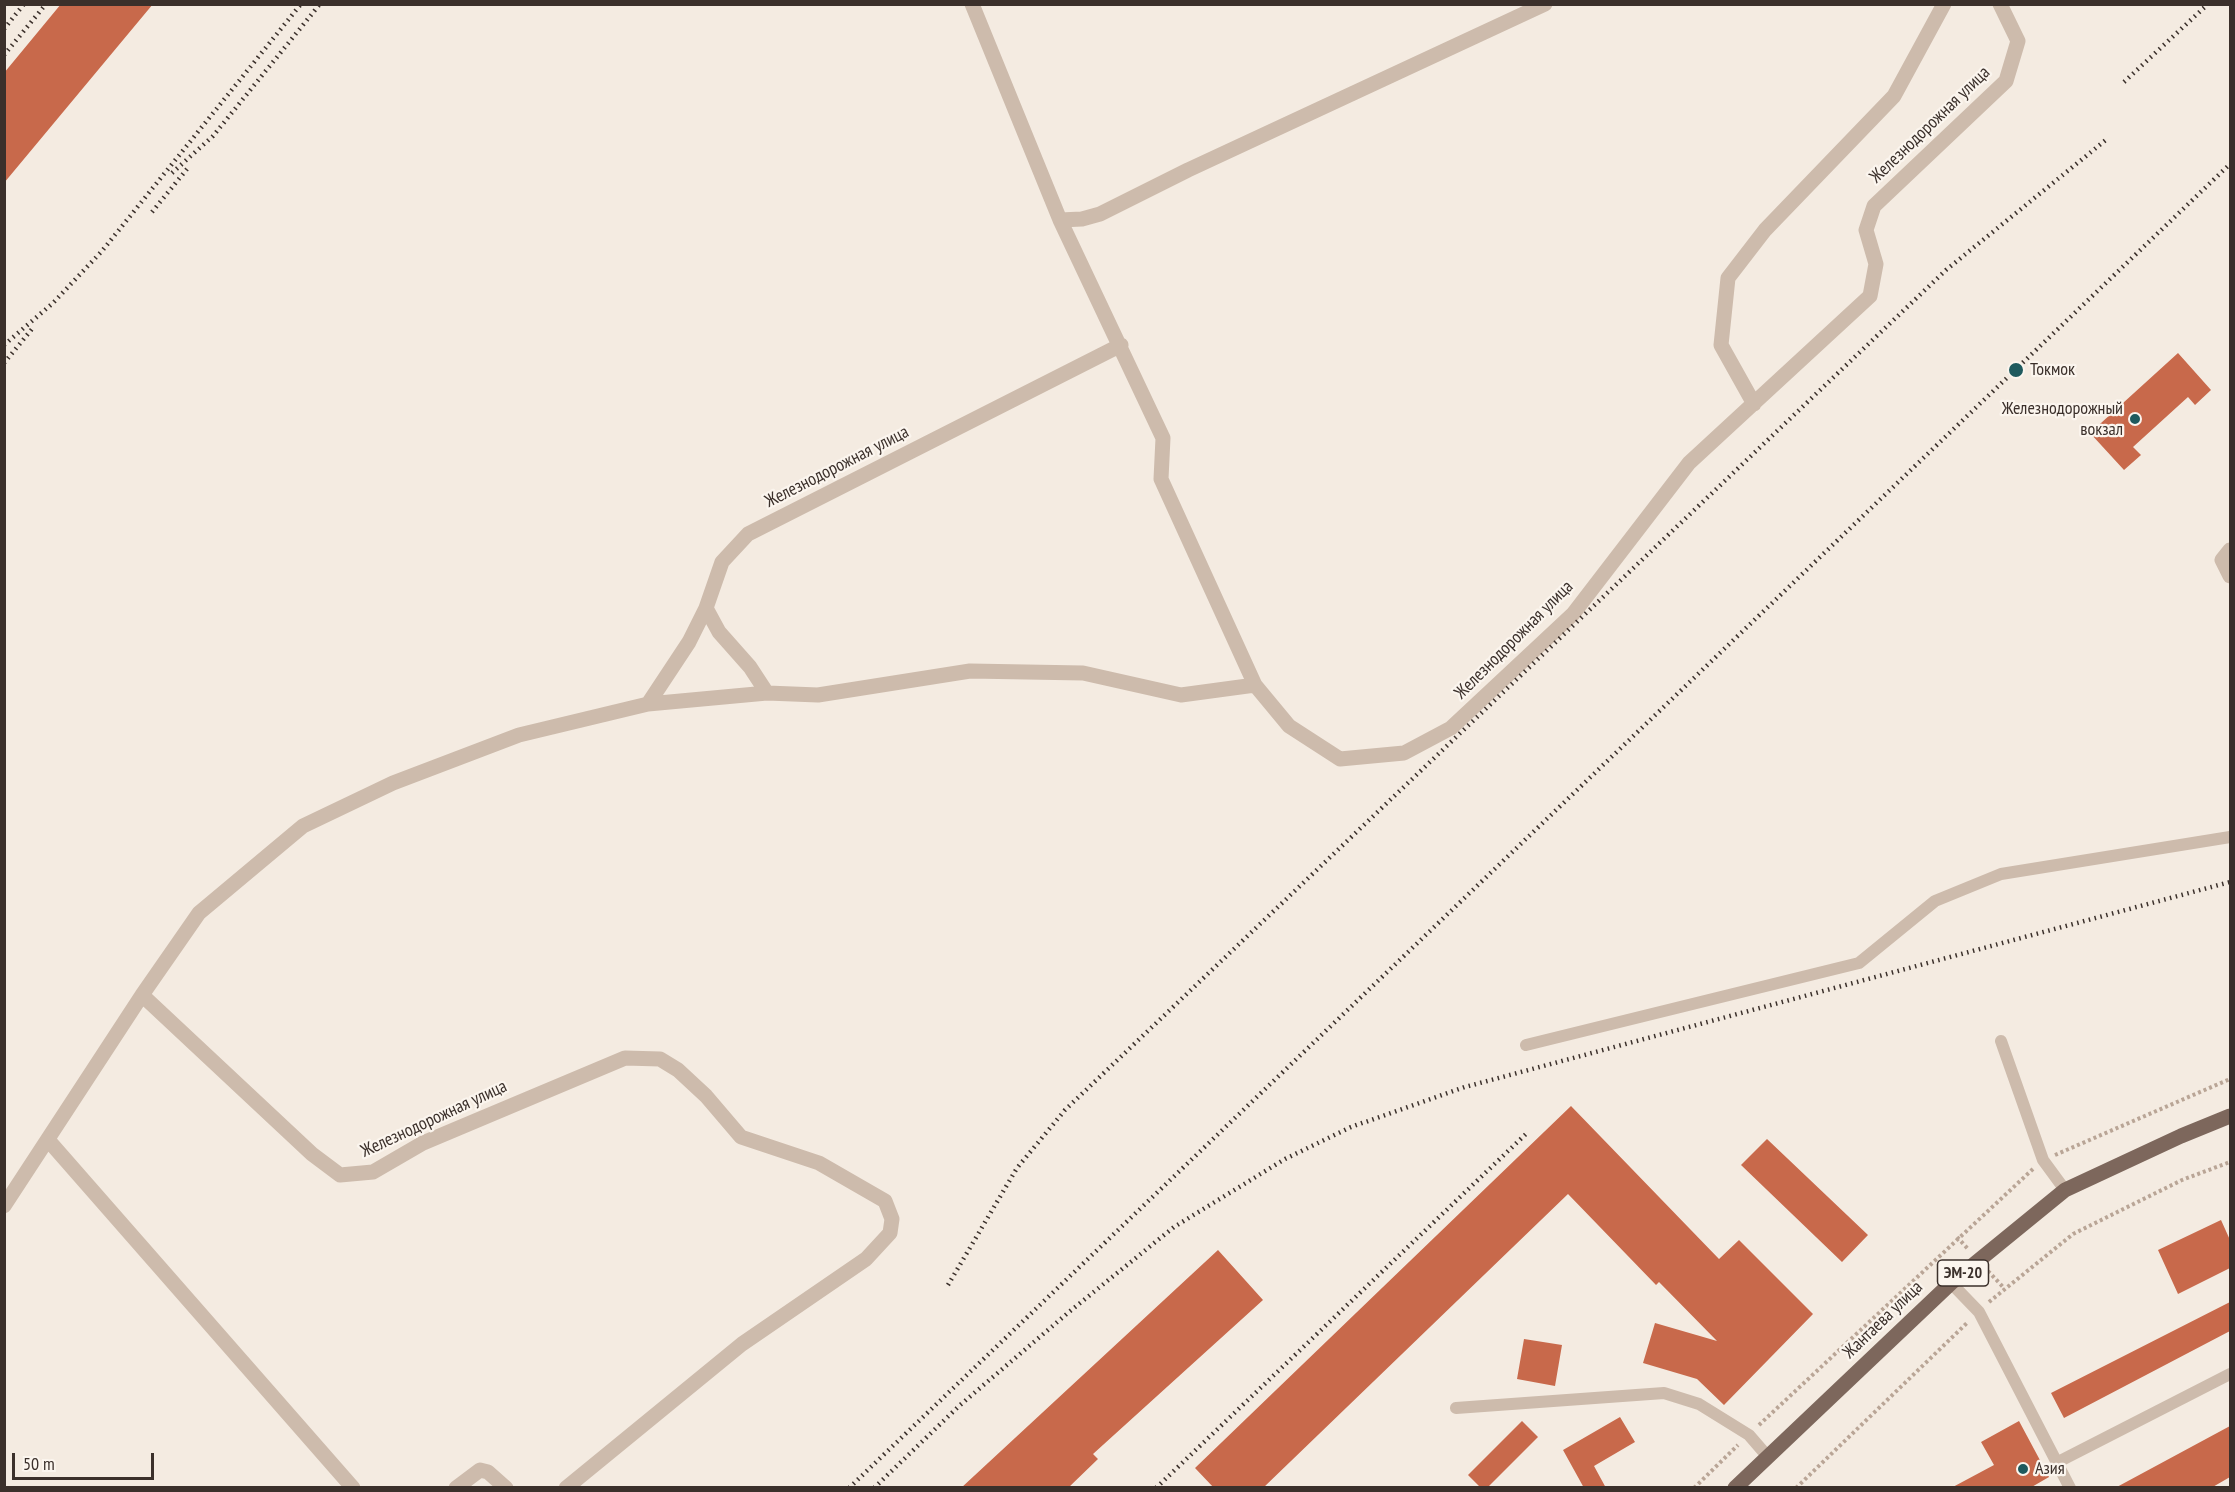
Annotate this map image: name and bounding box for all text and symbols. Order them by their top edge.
street label: Железнодорожная улица [1865,62,1995,188]
place label: Токмок [2030,359,2075,381]
marker: Токмок [2007,361,2025,379]
place label: Железнодорожный вокзал [2002,398,2123,440]
marker: Железнодорожный вокзал [2128,412,2142,426]
street label: Железнодорожная улица [761,421,913,513]
street label: Железнодорожная улица [1450,576,1578,704]
street label: Железнодорожная улица [358,1076,510,1162]
road number: ЭМ-20 [1938,1260,1988,1286]
street label: Жантаева улица [1839,1277,1927,1363]
scale bar [15,1441,158,1479]
text: 50 m [23,1452,55,1475]
place label: Азия [2035,1458,2065,1480]
marker: Азия [2016,1462,2030,1476]

